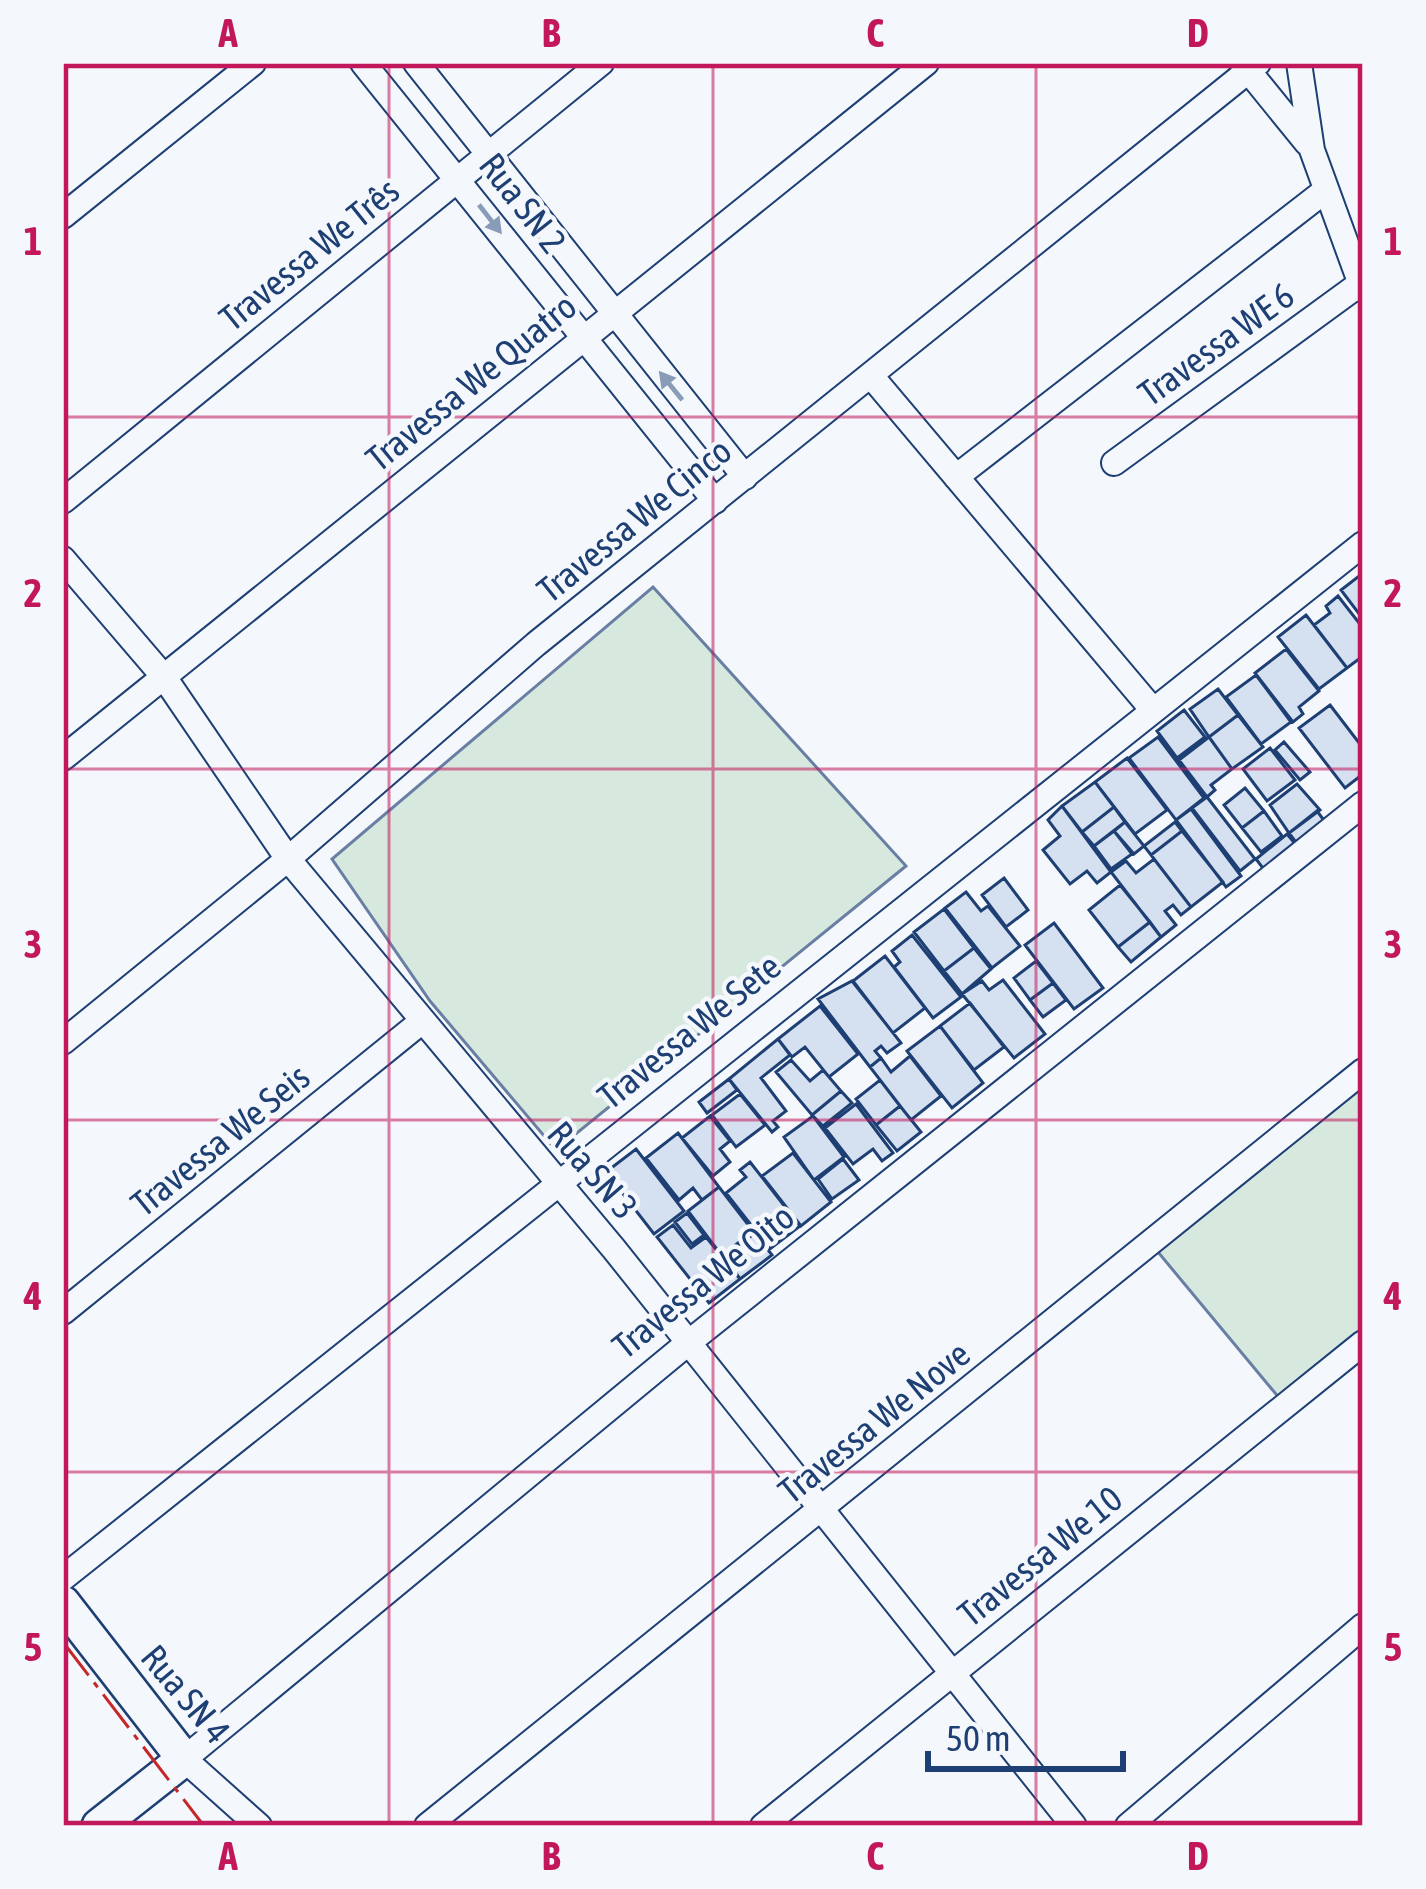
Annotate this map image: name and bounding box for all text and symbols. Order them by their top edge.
text: A [217,11,238,55]
text: B [542,11,561,55]
text: C [866,11,884,55]
text: D [1187,11,1209,55]
street label: Rua SN 2 [471,145,575,261]
street label: Travessa We Três [211,169,407,339]
one-way arrow [477,204,501,235]
text: 1 [24,219,42,263]
text: 1 [1384,219,1402,263]
street label: Travessa WE 6 [1130,274,1302,414]
street label: Travessa We Quatro [358,285,584,479]
one-way arrow [658,371,684,401]
street label: Travessa We Cinco [529,429,739,611]
text: 2 [24,571,42,615]
text: 2 [1384,571,1402,615]
text: 3 [24,922,42,966]
text: 3 [1384,922,1402,966]
street label: Travessa We Sete [589,945,789,1117]
street label: Travessa We Seis [122,1055,318,1225]
street label: Rua SN 3 [539,1113,647,1227]
street label: Travessa We Oito [604,1195,802,1367]
text: 4 [23,1274,42,1318]
text: 4 [1383,1274,1402,1318]
street label: Travessa We Nove [770,1332,978,1512]
street label: Travessa We 10 [950,1477,1130,1635]
text: 5 [24,1625,42,1669]
text: 5 [1384,1625,1402,1669]
street label: Rua SN 4 [133,1636,239,1752]
scale bar [928,1697,1123,1771]
text: 50 m [946,1717,1011,1759]
text: A [217,1834,238,1878]
text: B [542,1834,561,1878]
text: C [866,1834,884,1878]
text: D [1187,1834,1209,1878]

